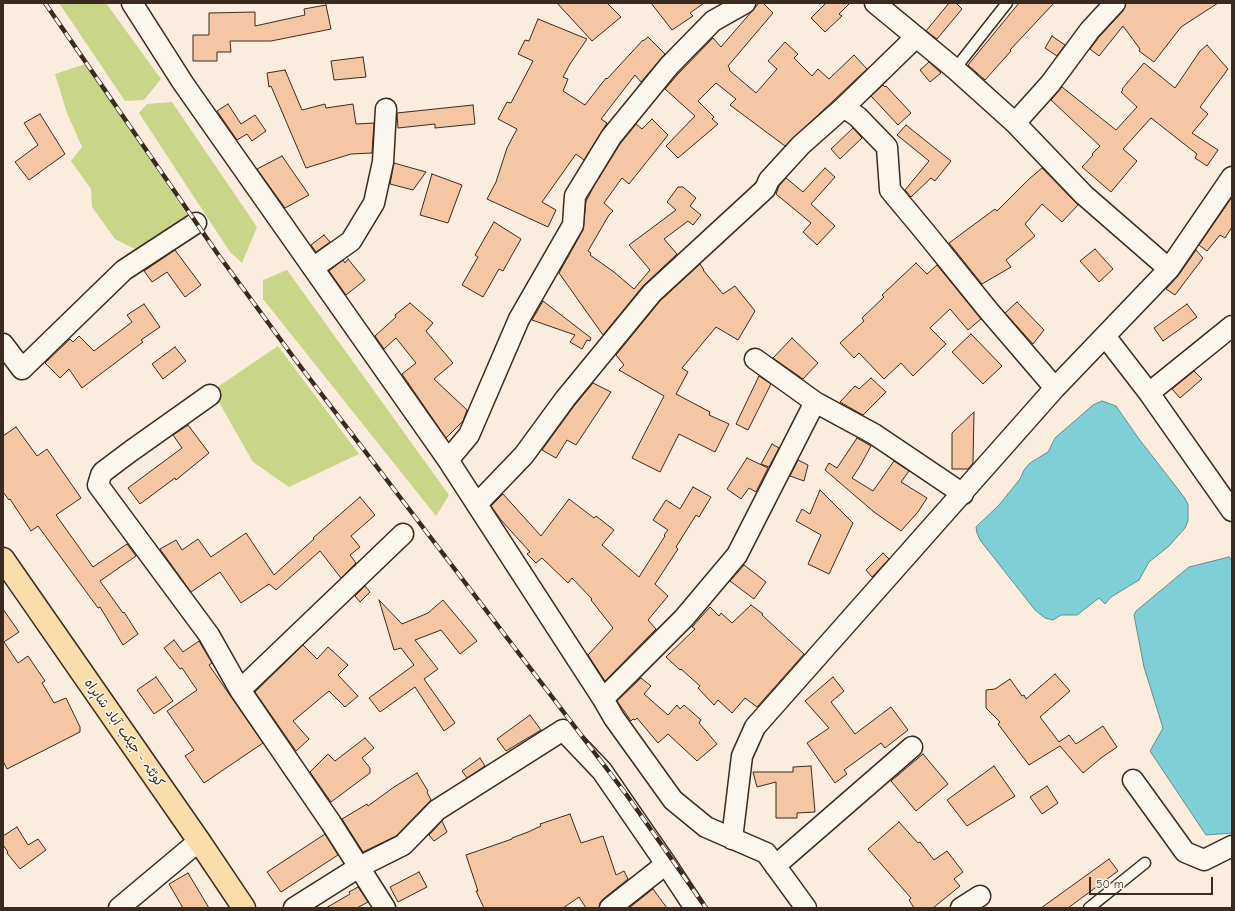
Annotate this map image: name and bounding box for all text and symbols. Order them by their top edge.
street label: کوئٹہ - جیکب آباد شاہراہ [81,676,167,790]
scale bar [1091,869,1215,895]
text: 50 m [1096,877,1124,891]

